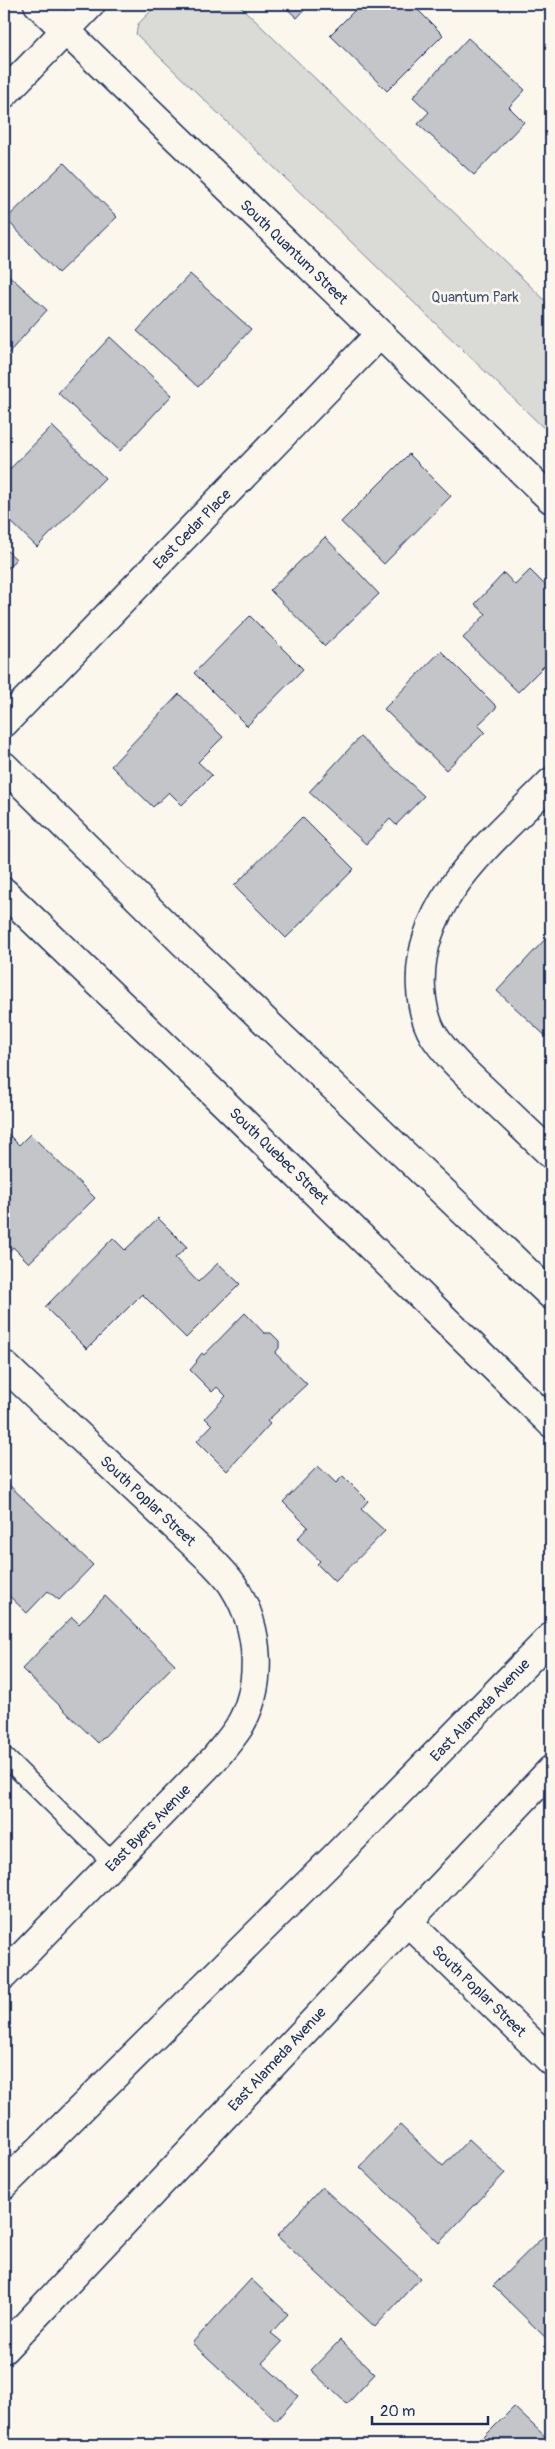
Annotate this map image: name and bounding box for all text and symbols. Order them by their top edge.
street label: South Quantum Street [236,196,352,309]
park label: Quantum Park [431,288,520,307]
street label: East Cedar Place [149,485,236,573]
street label: South Quebec Street [225,1104,333,1209]
street label: South Poplar Street [96,1452,200,1551]
street label: East Alameda Avenue [426,1655,535,1766]
street label: East Byers Avenue [102,1780,195,1876]
street label: South Poplar Street [427,1941,531,2042]
street label: East Alameda Avenue [224,2003,331,2115]
scale bar [372,2394,489,2426]
text: 20 m [380,2402,415,2421]

